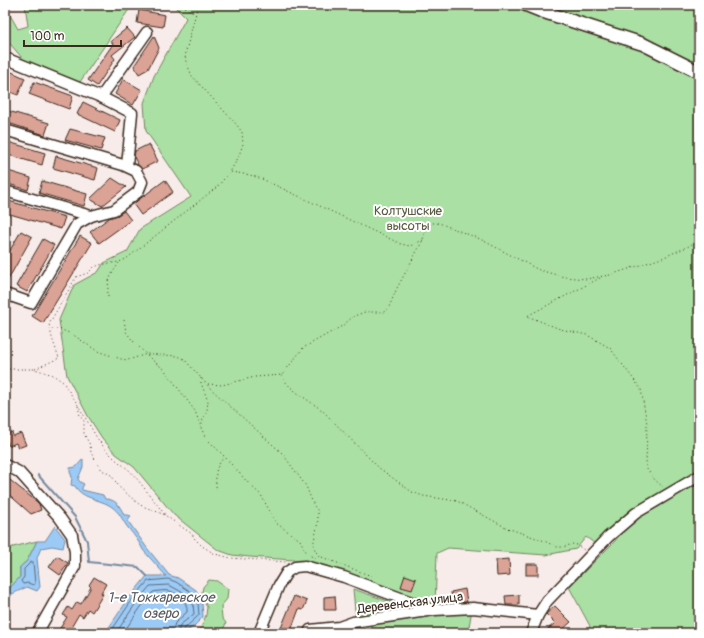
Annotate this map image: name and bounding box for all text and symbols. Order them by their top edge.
scale bar [24,22,121,48]
text: 100 m [30,29,65,44]
park label: Колтушские высоты [374,203,443,234]
water label: 1-е Токкаревское озеро [108,589,216,622]
street label: Деревенская улица [355,589,464,618]

